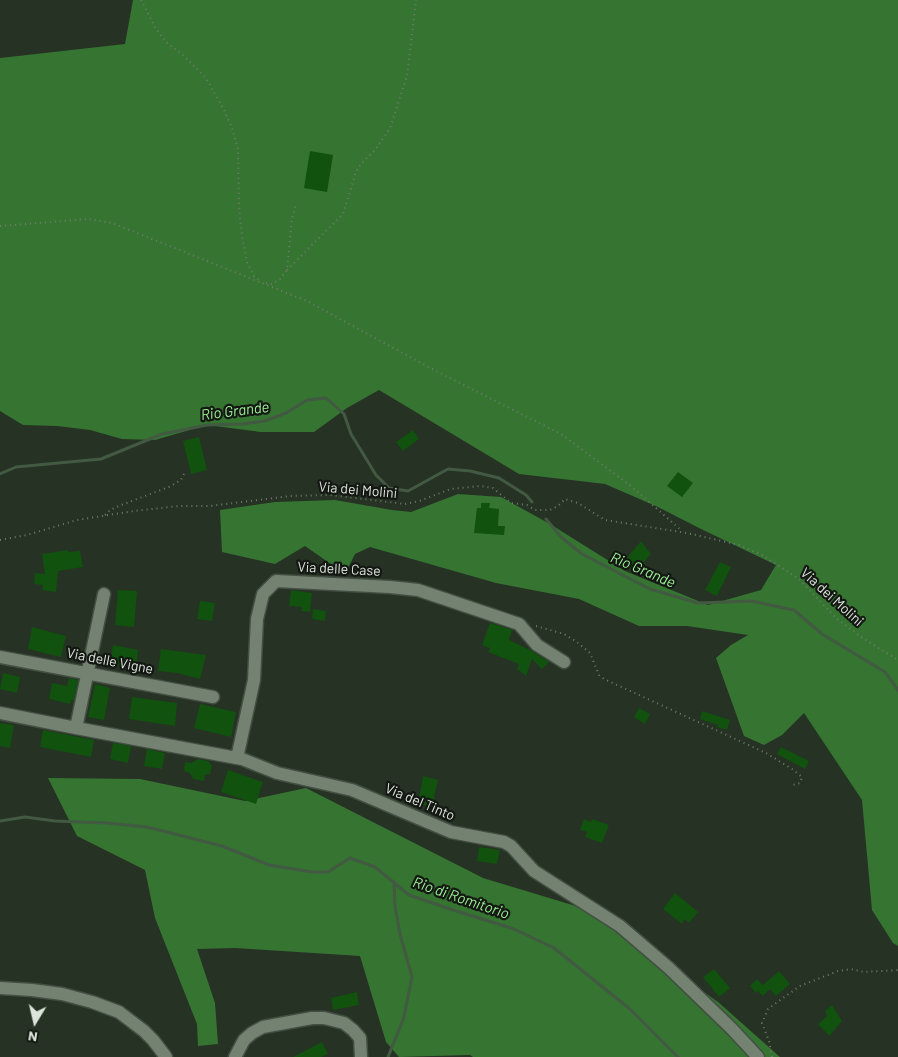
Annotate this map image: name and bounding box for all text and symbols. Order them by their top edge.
water label: Rio Grande [200,398,270,424]
street label: Via dei Molini [318,478,398,502]
water label: Rio Grande [608,548,678,592]
street label: Via delle Case [297,558,381,580]
street label: Via dei Molini [797,564,867,630]
street label: Via delle Vigne [65,644,155,678]
street label: Via del Tinto [383,780,457,824]
water label: Rio di Romitorio [411,873,511,923]
north arrow [10,997,60,1047]
text: N [27,1028,39,1046]

